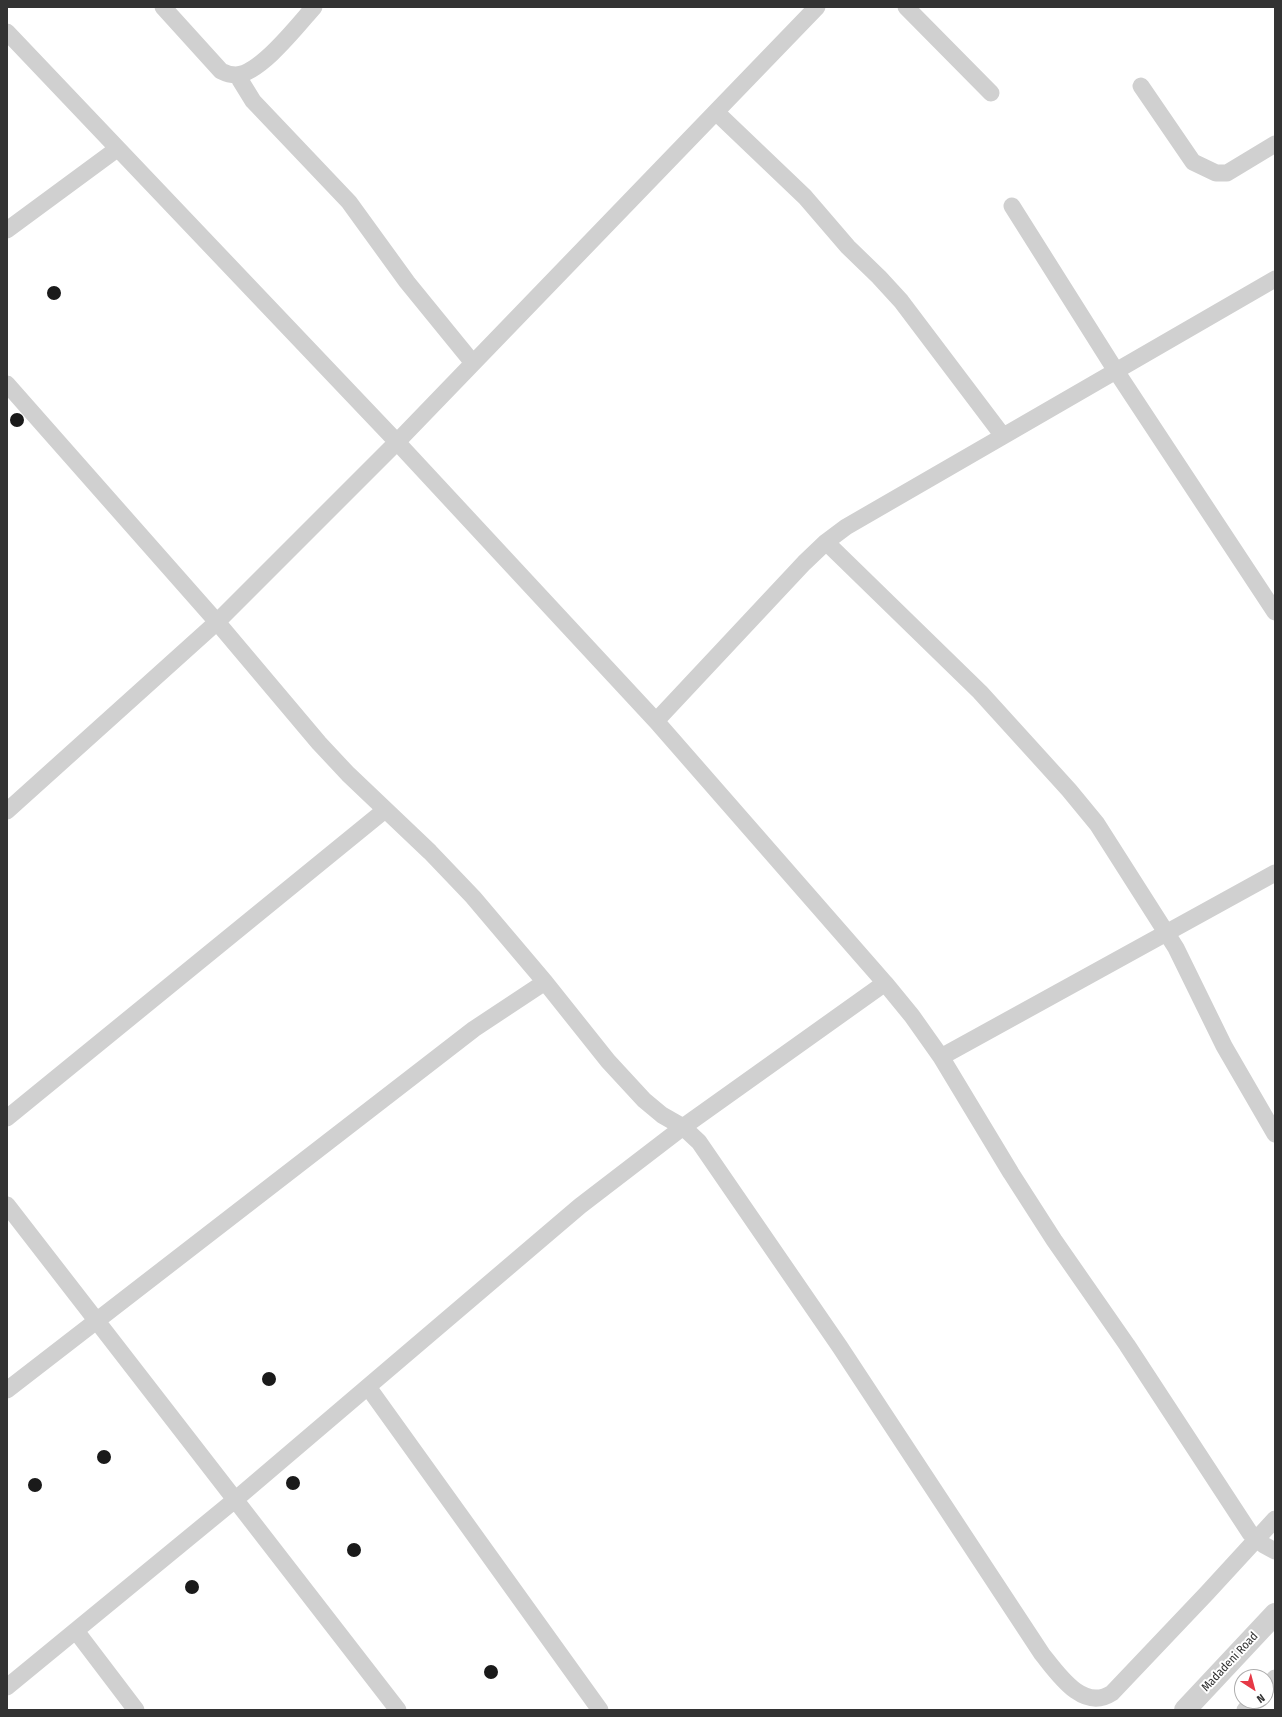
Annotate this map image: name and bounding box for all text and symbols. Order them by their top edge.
street label: Madadeni Road [1199,1629,1261,1695]
north arrow [1234,1669,1274,1709]
text: N [1254,1691,1267,1706]

